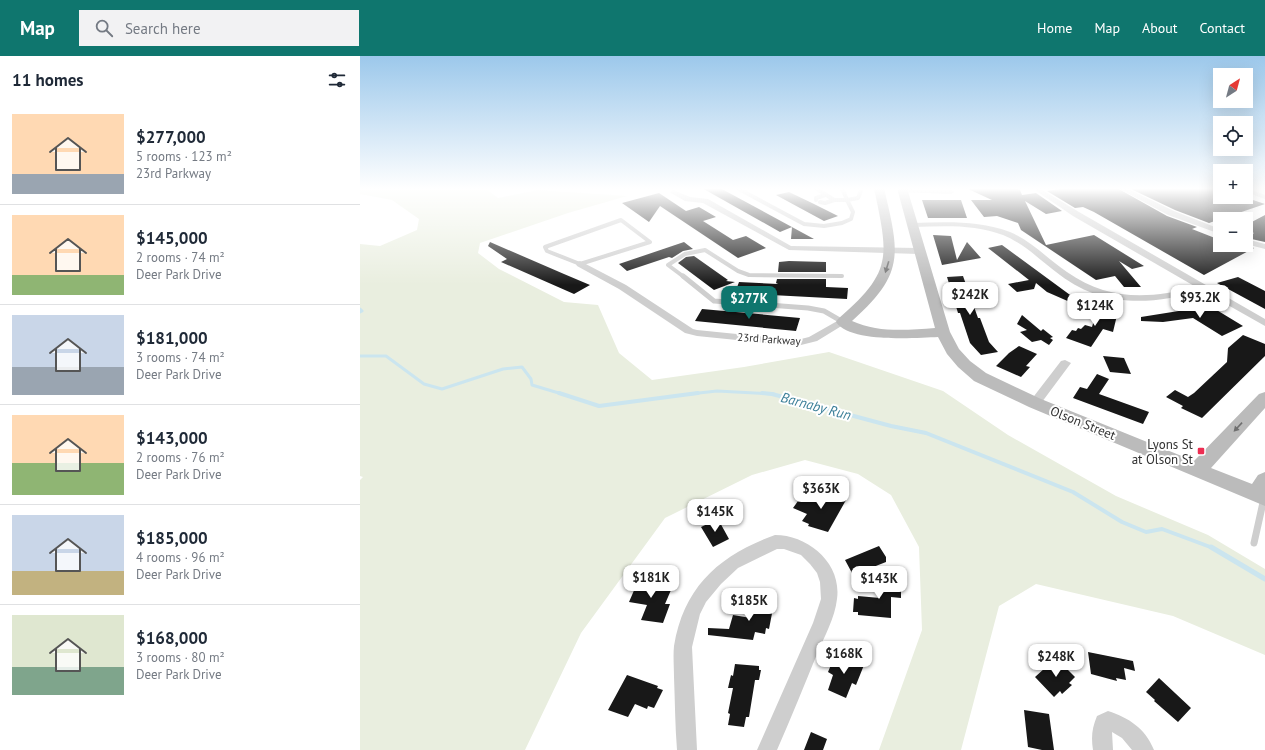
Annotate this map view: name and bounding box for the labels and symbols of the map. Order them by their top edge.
north arrow [1213,68,1253,108]
one-way arrow [884,262,890,274]
pin: $242K [942,282,998,316]
pin: $93.2K [1167,285,1233,319]
pin: $277K [721,286,777,320]
pin: $124K [1067,293,1123,327]
street label: 23rd Parkway [737,330,802,348]
water label: Barnaby Run [779,388,853,424]
street label: Olson Street [1048,402,1119,444]
one-way arrow [1233,422,1243,432]
place label: Lyons St at Olson St [1132,436,1194,468]
marker: Lyons St at Olson St [1196,446,1206,456]
pin: $363K [793,476,849,510]
pin: $145K [687,499,743,533]
pin: $181K [623,565,679,599]
pin: $143K [851,566,907,600]
pin: $185K [721,588,777,622]
pin: $168K [816,641,872,675]
pin: $248K [1028,644,1084,678]

